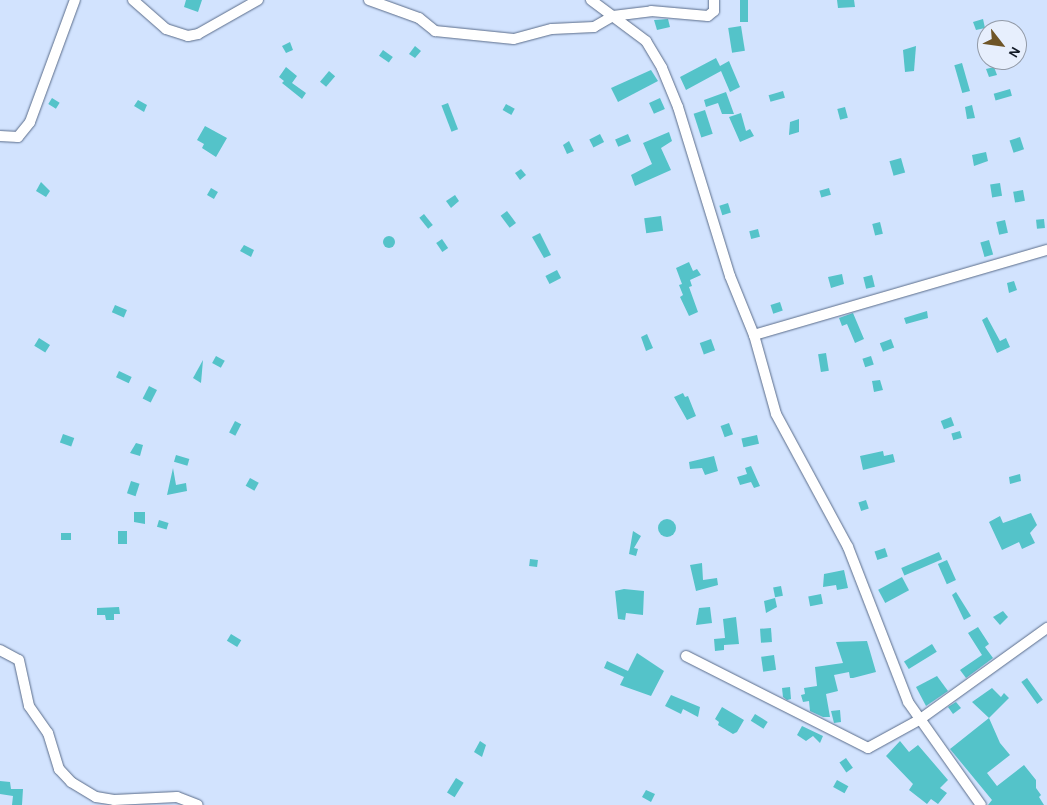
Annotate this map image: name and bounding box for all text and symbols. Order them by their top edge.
north arrow [977,20,1027,70]
text: N [1006,44,1023,60]

